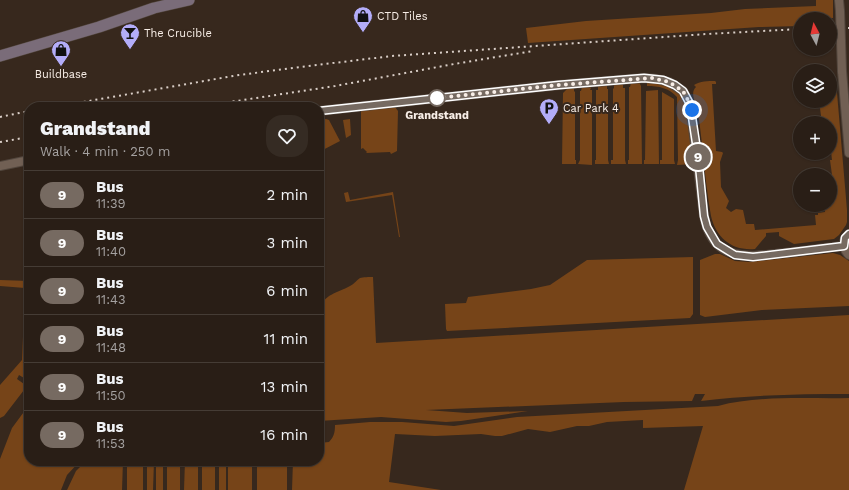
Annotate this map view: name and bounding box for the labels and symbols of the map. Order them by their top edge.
shop icon: CTD Tiles [352,5,374,33]
place label: CTD Tiles [377,10,428,23]
north arrow [793,12,837,56]
bar icon: The Crucible [119,22,141,50]
place label: The Crucible [144,27,212,40]
shop icon: Buildbase [50,39,72,67]
place label: Buildbase [35,68,87,81]
marker: Grandstand [428,89,446,107]
parking icon: Car Park 4 [538,97,560,125]
your location [682,100,702,120]
place label: Car Park 4 [563,102,619,115]
place label: Grandstand [405,109,469,122]
line badge: 9 [685,144,711,170]

